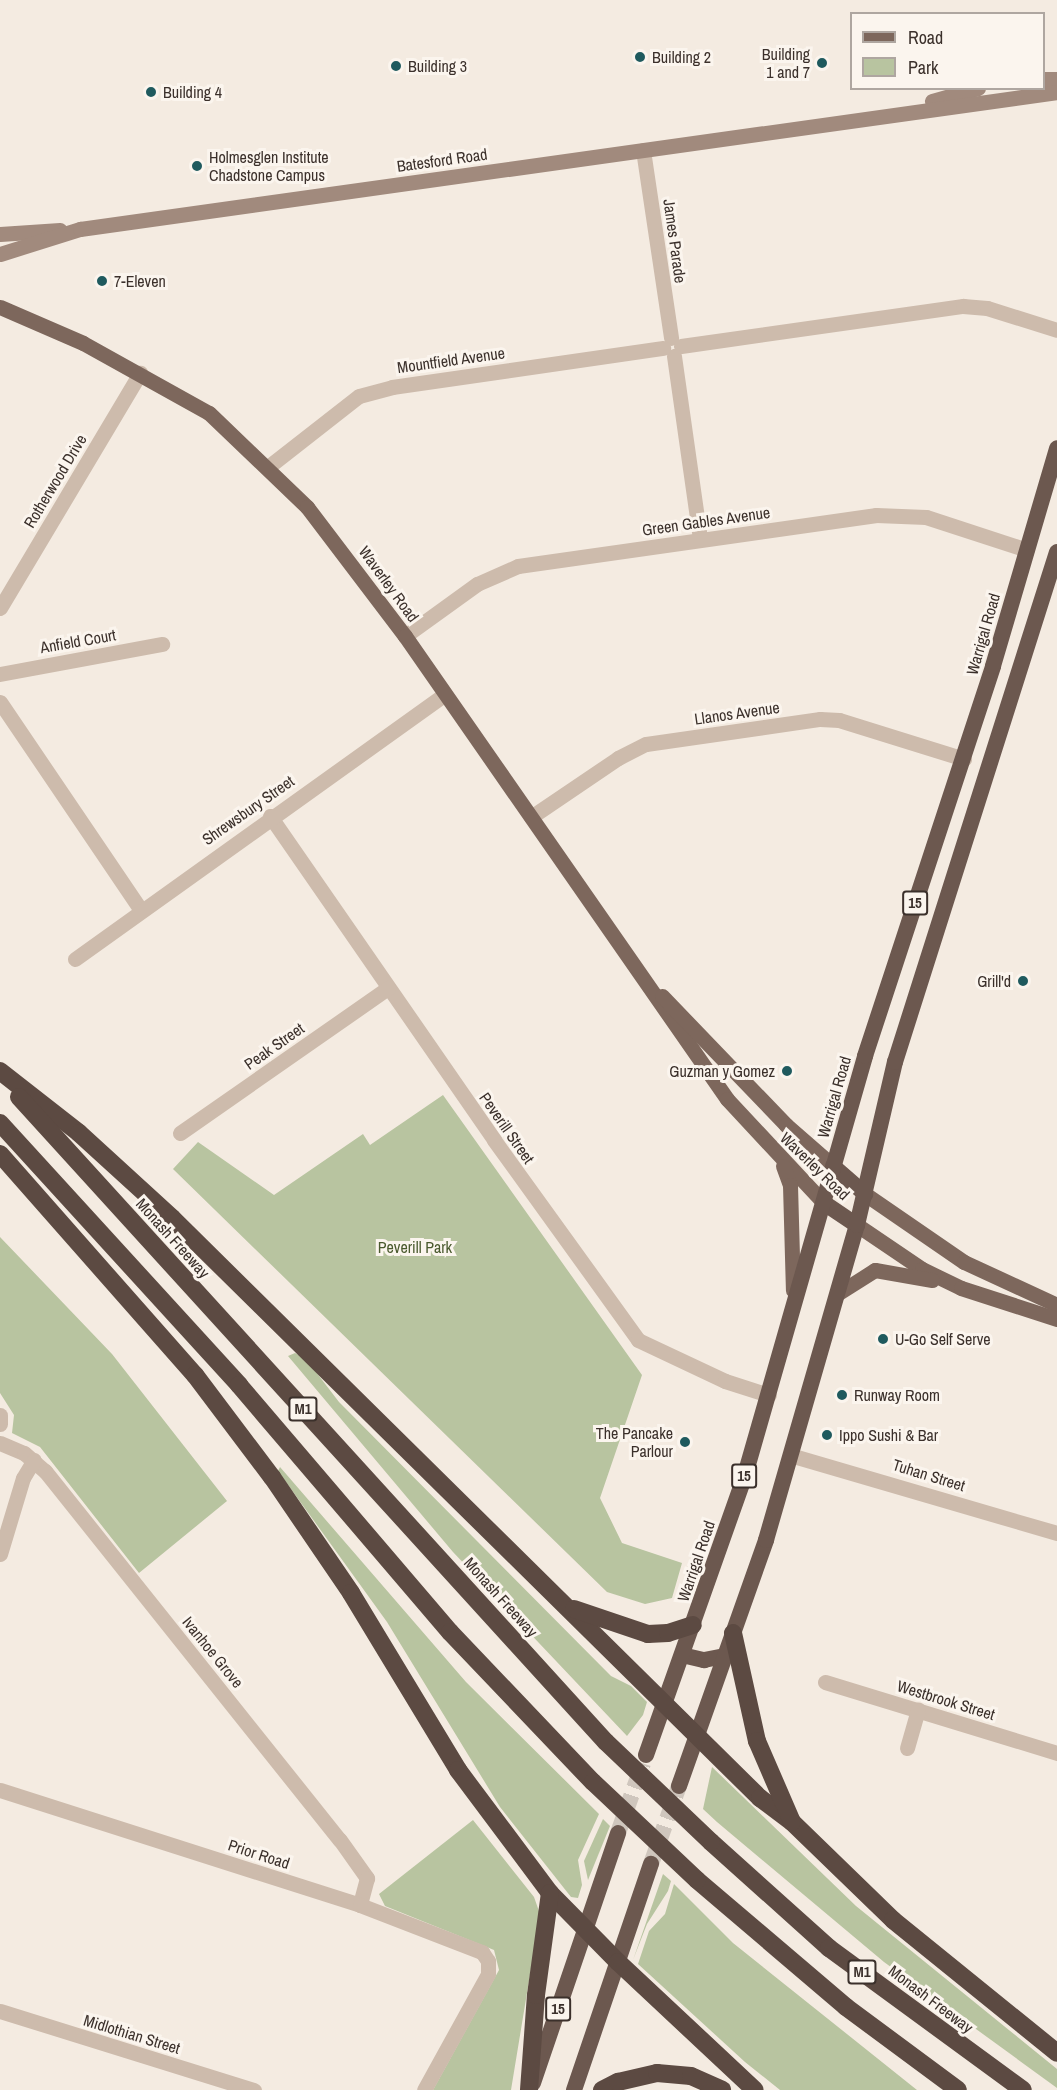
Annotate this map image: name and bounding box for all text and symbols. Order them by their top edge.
legend [850,12,1045,90]
text: Road [908,25,943,50]
place label: Building 1 and 7 [762,44,810,82]
place label: Building 2 [652,47,711,67]
marker: Building 2 [633,50,647,64]
text: Park [908,55,938,80]
place label: Building 3 [408,56,467,76]
marker: Building 1 and 7 [815,56,829,70]
marker: Building 3 [389,59,403,73]
place label: Building 4 [163,82,222,102]
marker: Building 4 [144,85,158,99]
street label: Batesford Road [396,144,488,176]
place label: Holmesglen Institute Chadstone Campus [209,147,329,185]
marker: Holmesglen Institute Chadstone Campus [190,159,204,173]
street label: James Parade [660,198,690,284]
place label: 7-Eleven [114,271,166,291]
marker: 7-Eleven [95,274,109,288]
street label: Mountfield Avenue [396,343,506,377]
street label: Rotherwood Drive [20,431,90,531]
street label: Green Gables Avenue [640,502,772,540]
street label: Waverley Road [355,542,423,626]
street label: Warrigal Road [962,591,1004,677]
street label: Anfield Court [39,625,117,657]
street label: Llanos Avenue [693,697,781,729]
street label: Shrewsbury Street [198,771,298,849]
road number: 15 [902,891,928,915]
place label: Grill'd [977,971,1011,991]
marker: Grill'd [1016,974,1030,988]
street label: Peak Street [240,1018,308,1074]
street label: Warrigal Road [813,1054,855,1140]
place label: Guzman y Gomez [669,1061,775,1081]
marker: Guzman y Gomez [780,1064,794,1078]
street label: Peverill Street [476,1089,538,1167]
street label: Waverley Road [776,1128,854,1204]
street label: Monash Freeway [132,1194,214,1282]
park label: Peverill Park [378,1237,452,1257]
place label: U-Go Self Serve [895,1329,991,1349]
marker: U-Go Self Serve [876,1332,890,1346]
place label: Runway Room [854,1385,940,1405]
marker: Runway Room [835,1388,849,1402]
road number: M1 [288,1397,318,1421]
place label: The Pancake Parlour [596,1423,673,1461]
place label: Ippo Sushi & Bar [839,1425,938,1445]
marker: Ippo Sushi & Bar [820,1428,834,1442]
marker: The Pancake Parlour [678,1435,692,1449]
street label: Tuhan Street [890,1455,968,1495]
road number: 15 [730,1464,758,1488]
street label: Warrigal Road [673,1518,719,1604]
street label: Monash Freeway [460,1553,542,1641]
street label: Ivanhoe Grove [178,1613,248,1691]
street label: Westbrook Street [895,1676,997,1724]
street label: Prior Road [226,1835,292,1873]
road number: M1 [847,1960,877,1984]
street label: Monash Freeway [885,1961,977,2037]
road number: 15 [544,1997,572,2021]
street label: Midlothian Street [81,2010,183,2058]

